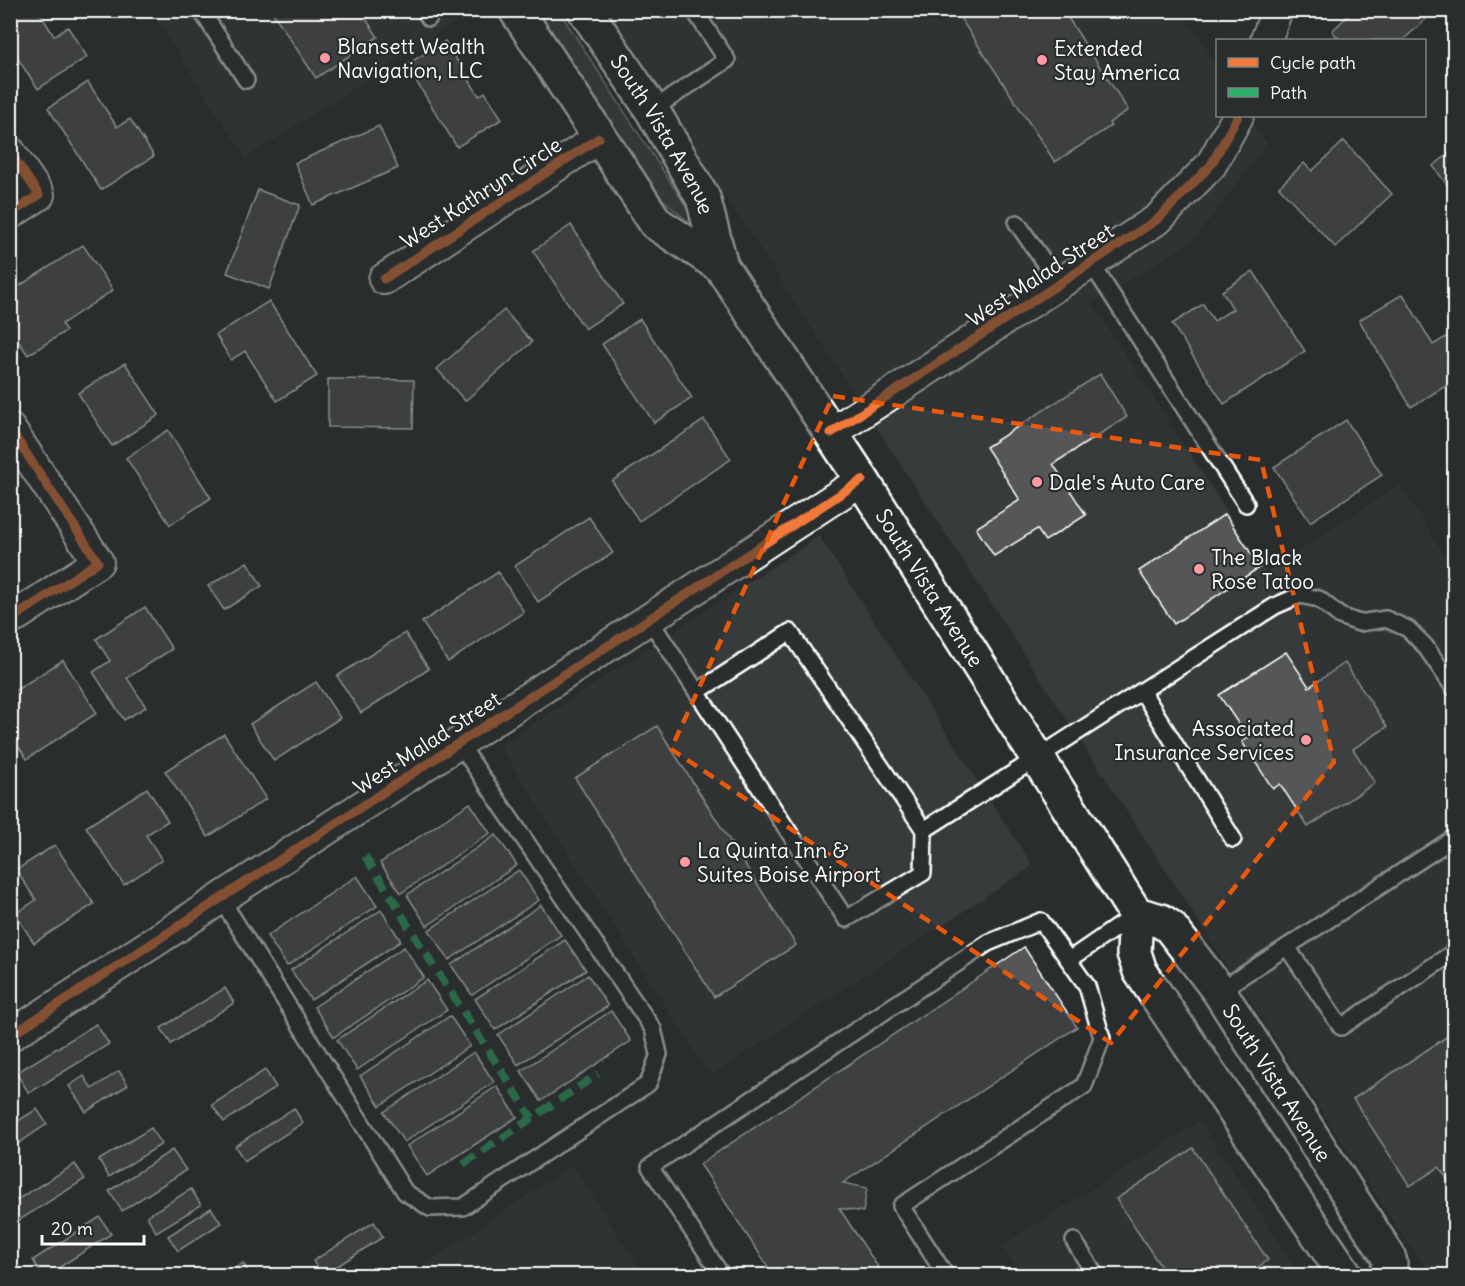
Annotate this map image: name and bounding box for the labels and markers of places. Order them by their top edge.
place label: Blansett Wealth Navigation, LLC [337,33,485,84]
place label: Extended Stay America [1054,35,1180,86]
marker: Blansett Wealth Navigation, LLC [318,51,332,65]
marker: Extended Stay America [1035,53,1049,67]
place label: Dale's Auto Care [1049,469,1205,496]
marker: Dale's Auto Care [1030,475,1044,489]
place label: The Black Rose Tatoo [1211,544,1314,595]
marker: The Black Rose Tatoo [1192,562,1206,576]
place label: Associated Insurance Services [1114,715,1294,766]
marker: Associated Insurance Services [1299,733,1313,747]
place label: La Quinta Inn & Suites Boise Airport [697,837,881,888]
marker: La Quinta Inn & Suites Boise Airport [678,855,692,869]

